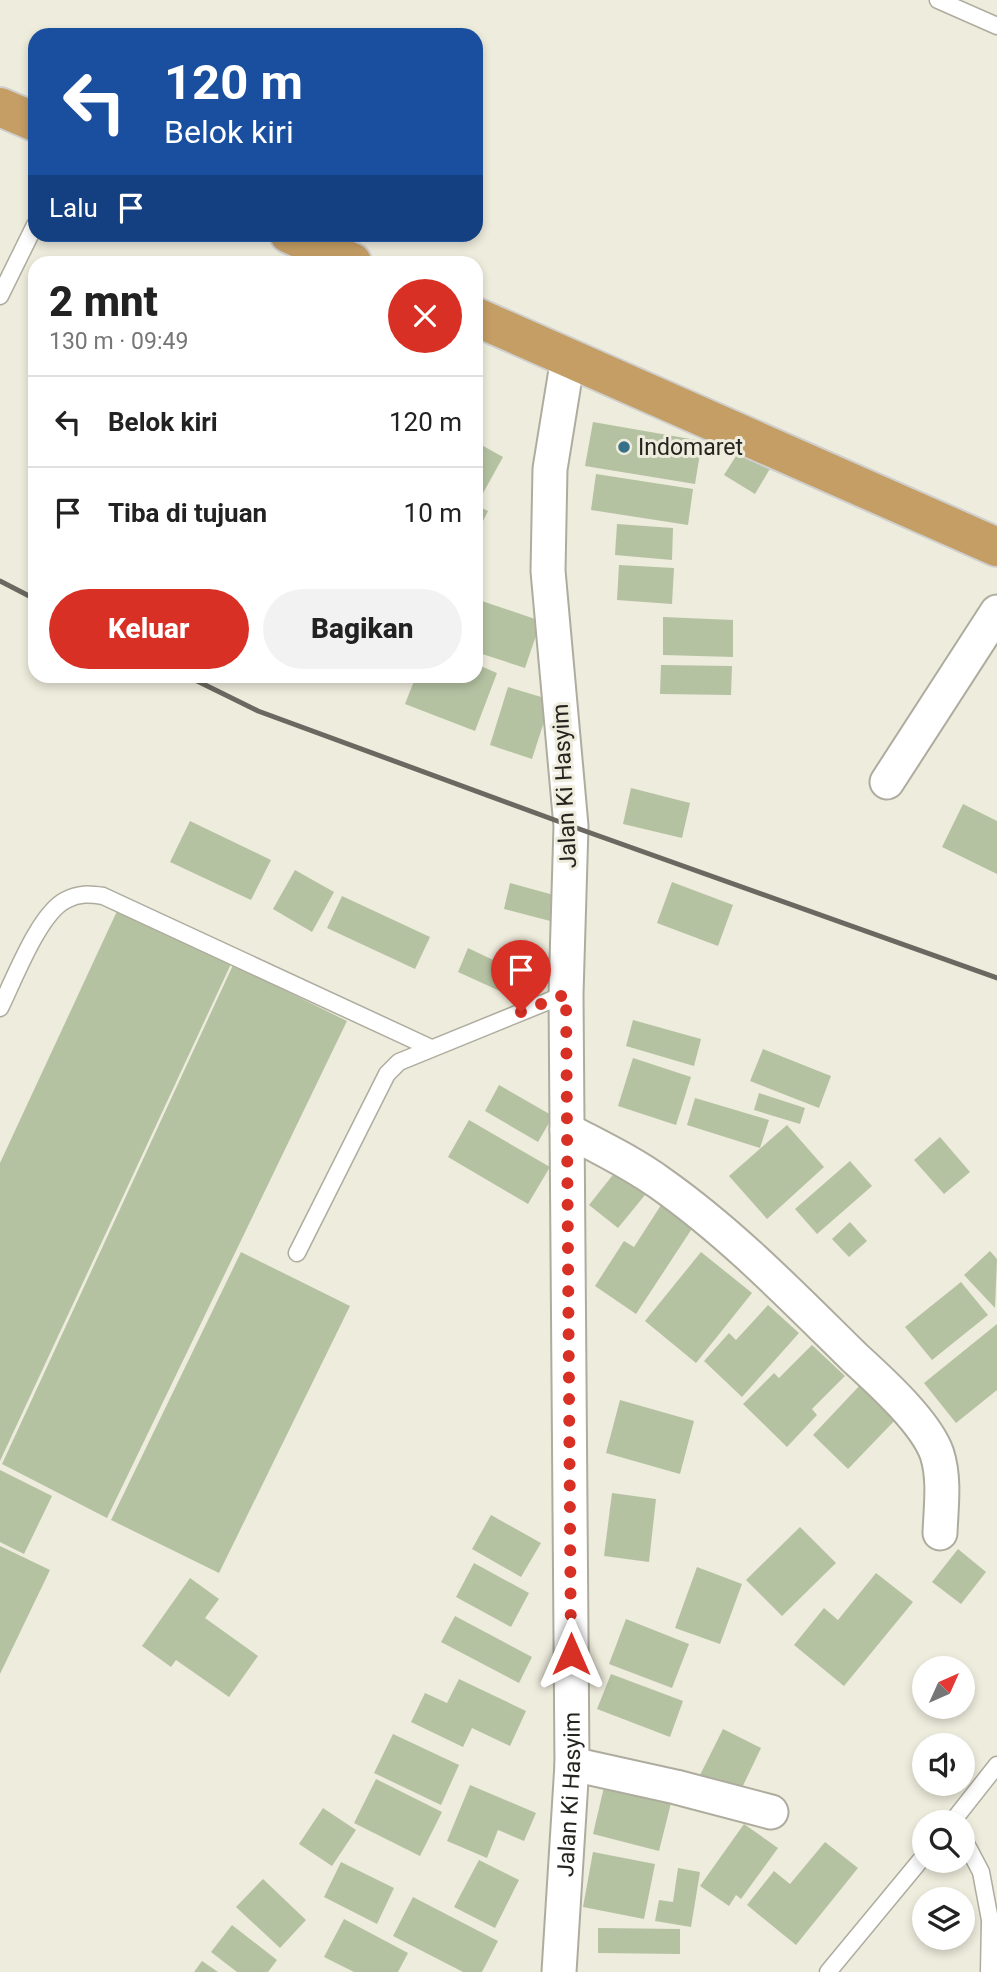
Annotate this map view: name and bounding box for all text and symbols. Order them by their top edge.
text: 120 m [164,54,303,111]
icon: left [49,56,140,147]
text: Belok kiri [164,113,294,151]
icon: arrive [112,189,150,227]
text: Lalu [49,193,98,223]
text: 2 mnt [49,277,158,326]
button: close [388,279,462,353]
text: 130 m · 09:49 [49,328,188,355]
icon: left [49,403,87,441]
text: Belok kiri [108,407,218,437]
text: 120 m [389,407,462,437]
place label: Indomaret [638,434,743,461]
marker: Indomaret [616,439,632,455]
icon: arrive [49,494,87,532]
text: Tiba di tujuan [108,498,267,528]
text: 10 m [404,498,462,528]
button: Keluar [49,589,249,669]
button: Bagikan [263,589,462,669]
street label: Jalan Ki Hasyim [547,703,582,869]
pin [491,940,551,1012]
icon: arrive [502,951,540,989]
position arrow [534,1617,608,1691]
north arrow [912,1656,975,1718]
map controls [912,1656,975,1950]
street label: Jalan Ki Hasyim [552,1712,586,1878]
button: sound [912,1733,975,1796]
button: search [912,1810,975,1873]
button: layers [912,1887,975,1950]

